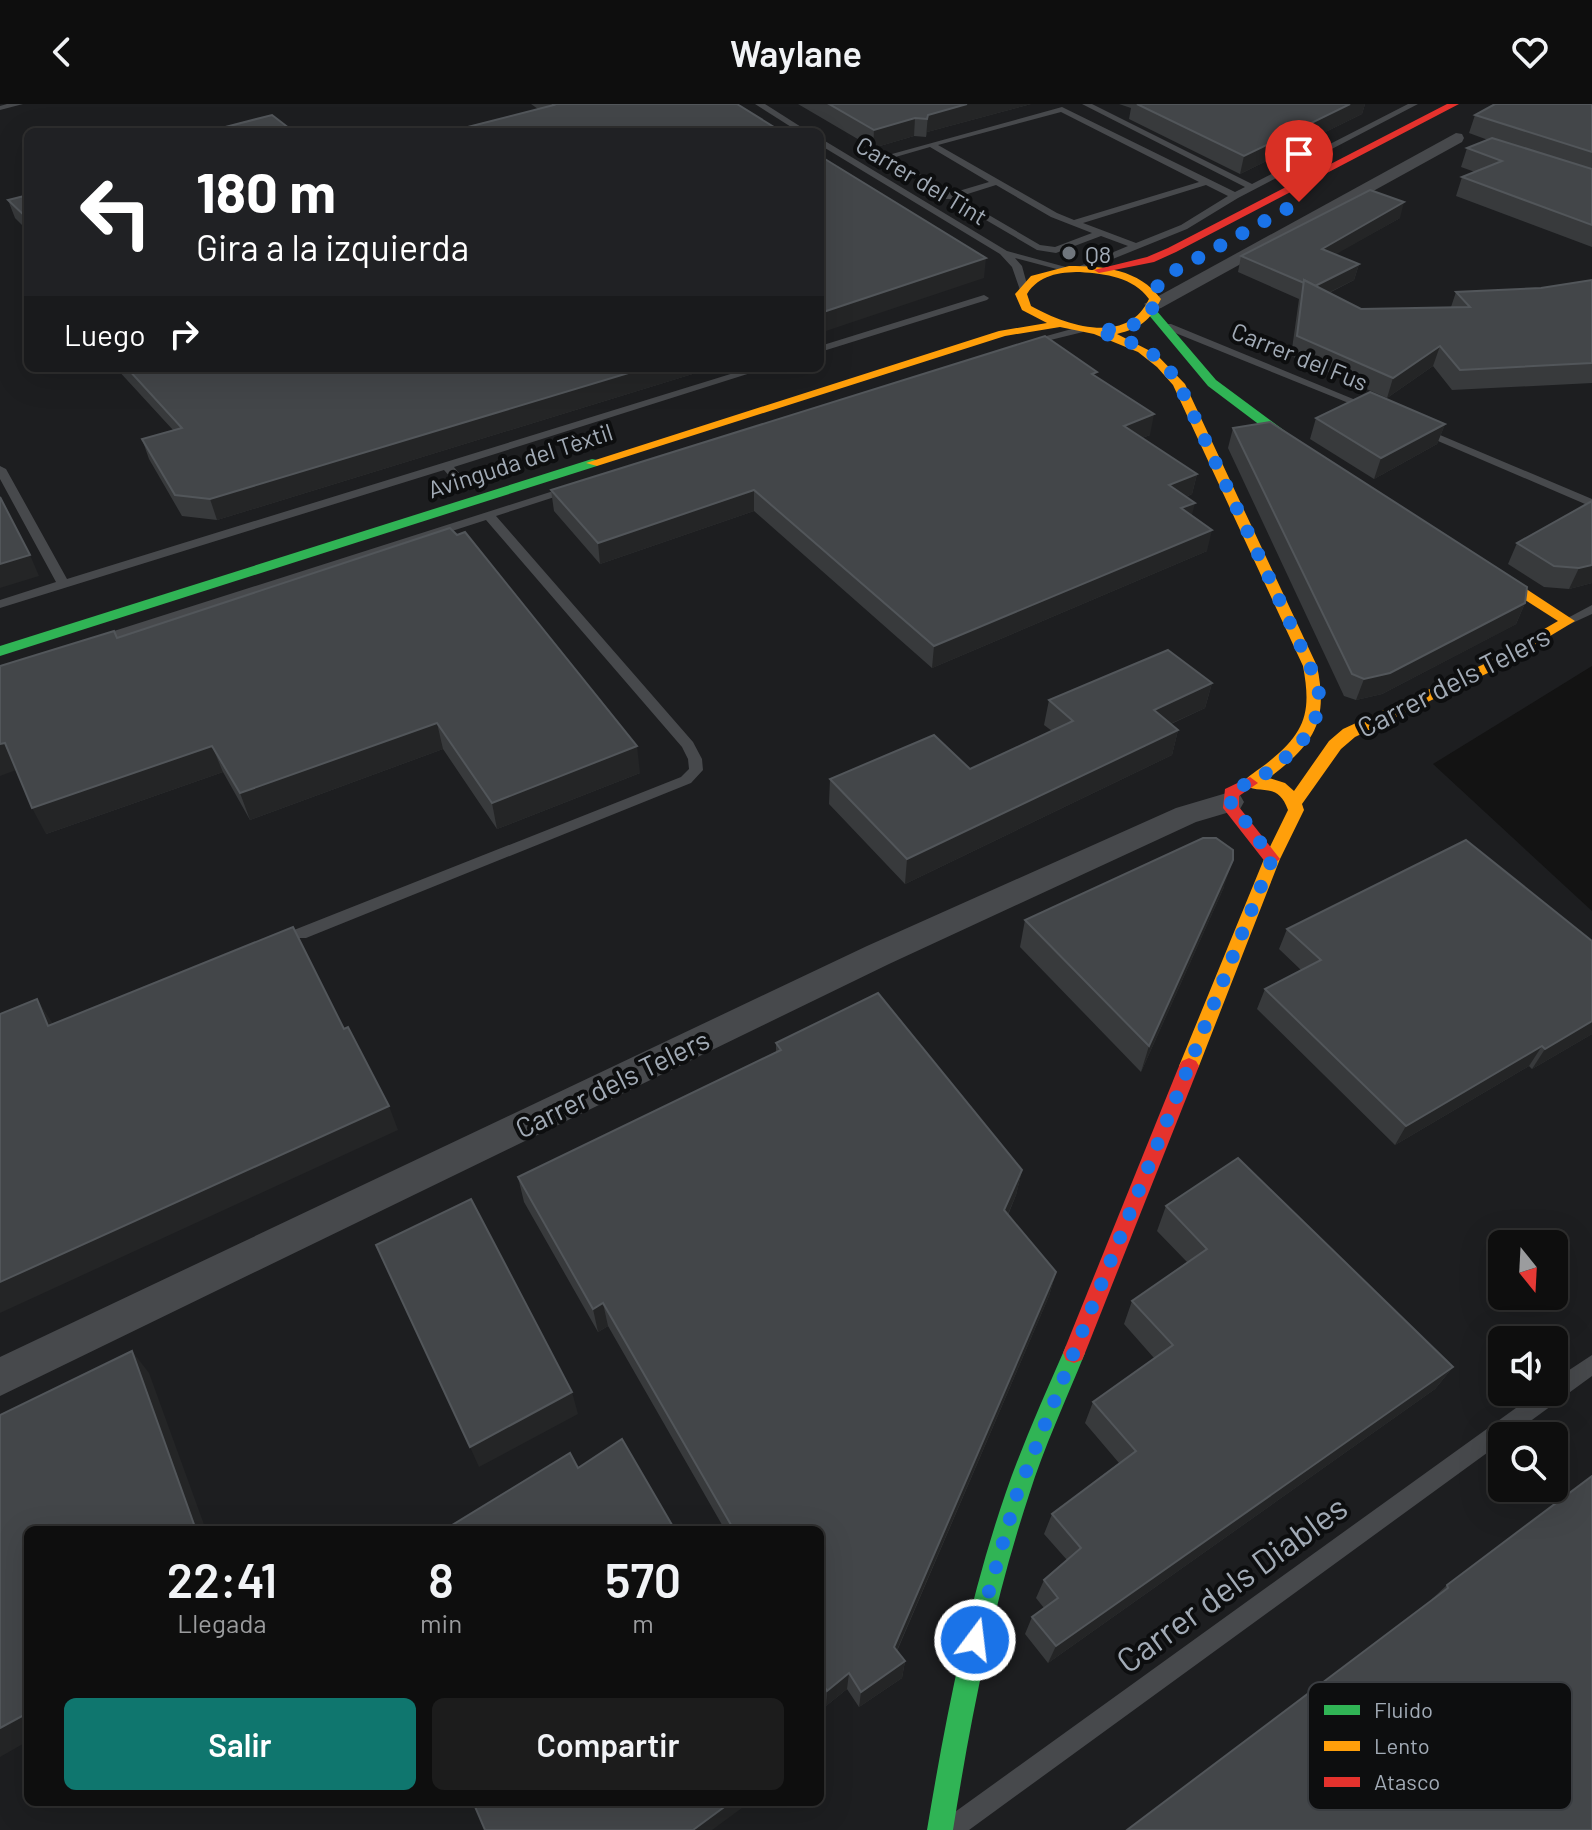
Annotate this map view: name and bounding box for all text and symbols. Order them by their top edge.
icon: back [40,30,84,74]
icon: heart [1508,30,1552,74]
text: Waylane [730,31,862,74]
pin [1265,120,1333,202]
street label: Carrer del Tint [851,130,993,230]
icon: arrive [1277,132,1321,176]
text: 180 m [196,157,336,224]
icon: left [64,160,168,264]
text: Gira a la izquierda [196,225,469,268]
place label: Q8 [1085,239,1111,268]
marker: Q8 [1060,244,1078,262]
icon: right [162,312,206,356]
text: Luego [64,316,146,352]
street label: Carrer del Fus [1228,316,1372,396]
street label: Avinguda del Tèxtil [424,416,616,504]
street label: Carrer dels Telers [1351,618,1555,744]
street label: Carrer dels Telers [509,1021,715,1145]
north arrow [1488,1230,1568,1310]
map controls [1488,1230,1568,1502]
button: sound [1488,1326,1568,1406]
button: search [1488,1422,1568,1502]
street label: Carrer dels Diables [1108,1486,1354,1680]
text: 22:41 [167,1550,277,1608]
text: 8 [428,1550,454,1608]
text: 570 [605,1550,681,1608]
position arrow [933,1598,1017,1682]
text: Llegada [177,1607,267,1638]
text: min [420,1607,462,1638]
text: m [632,1607,654,1638]
legend [1308,1682,1572,1810]
text: Fluido [1374,1696,1433,1722]
button: Salir [64,1698,416,1790]
button: Compartir [432,1698,784,1790]
text: Lento [1374,1732,1430,1758]
text: Atasco [1374,1768,1440,1794]

